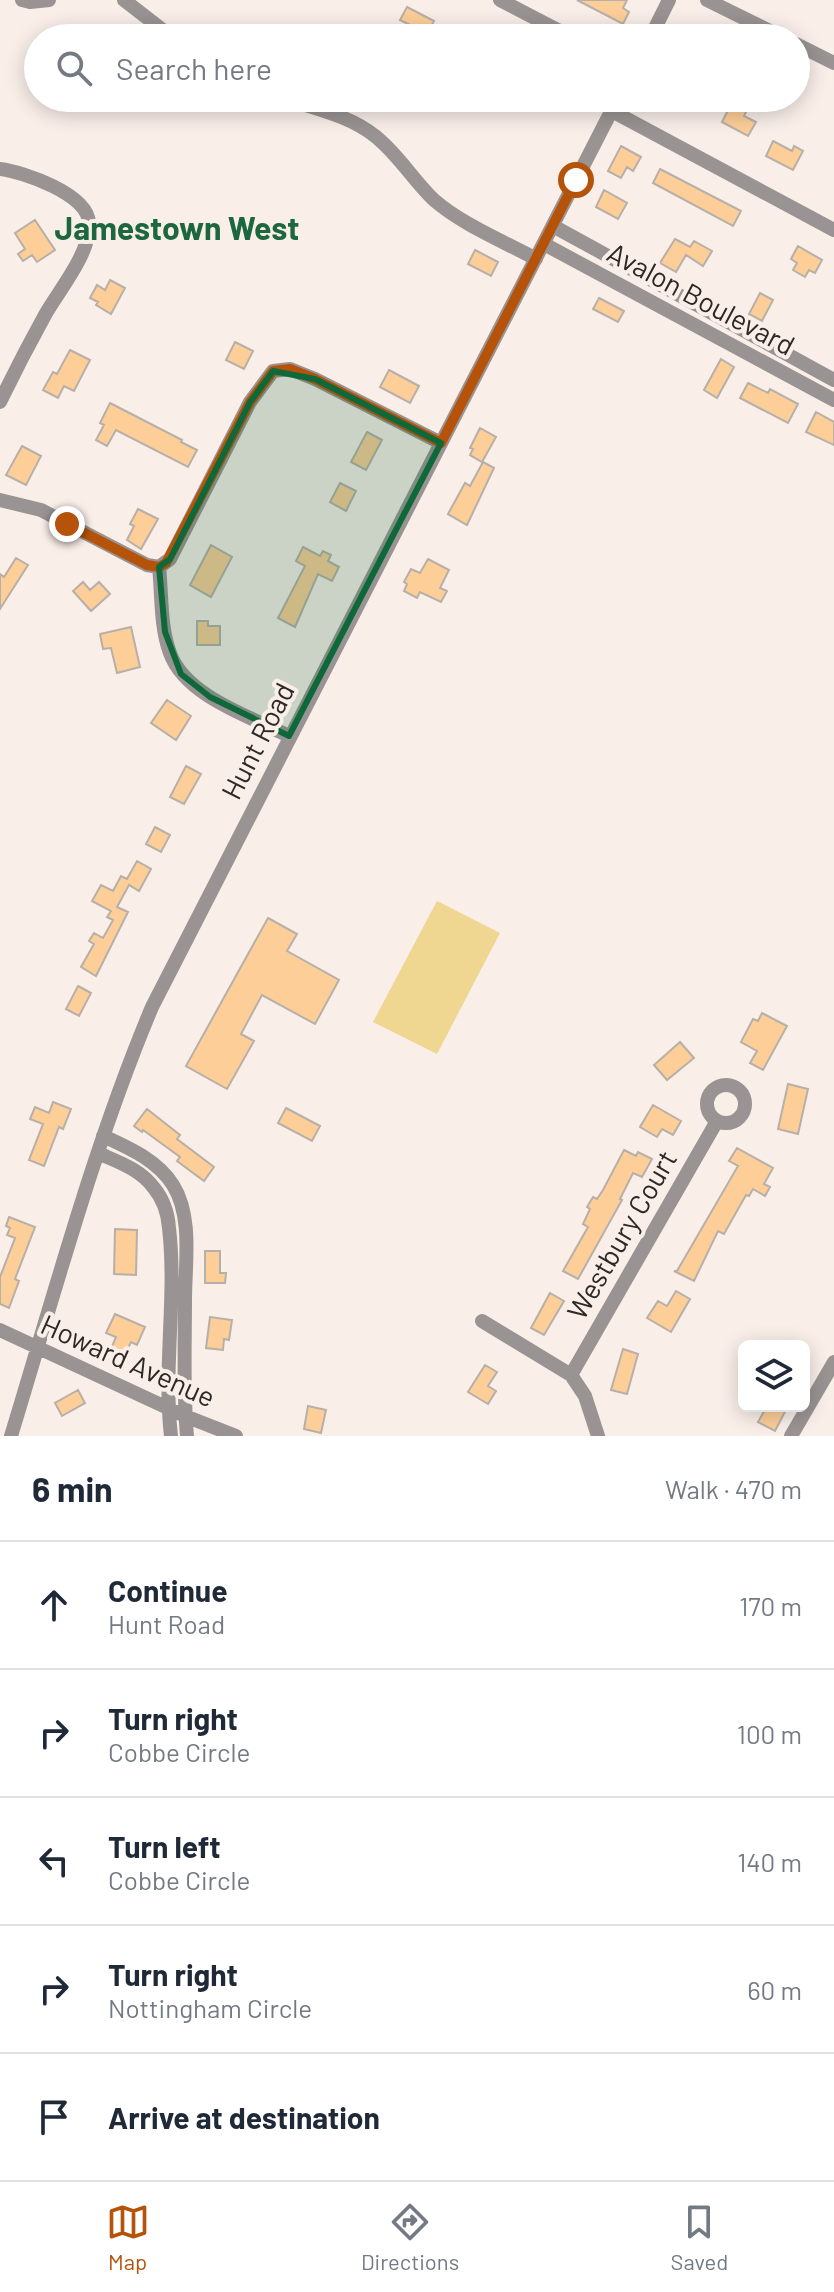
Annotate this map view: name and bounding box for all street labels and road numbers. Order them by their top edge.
street label: Avalon Boulevard [602,234,801,362]
street label: Hunt Road [213,677,301,804]
street label: Westbury Court [559,1144,683,1325]
street label: Howard Avenue [36,1307,221,1414]

